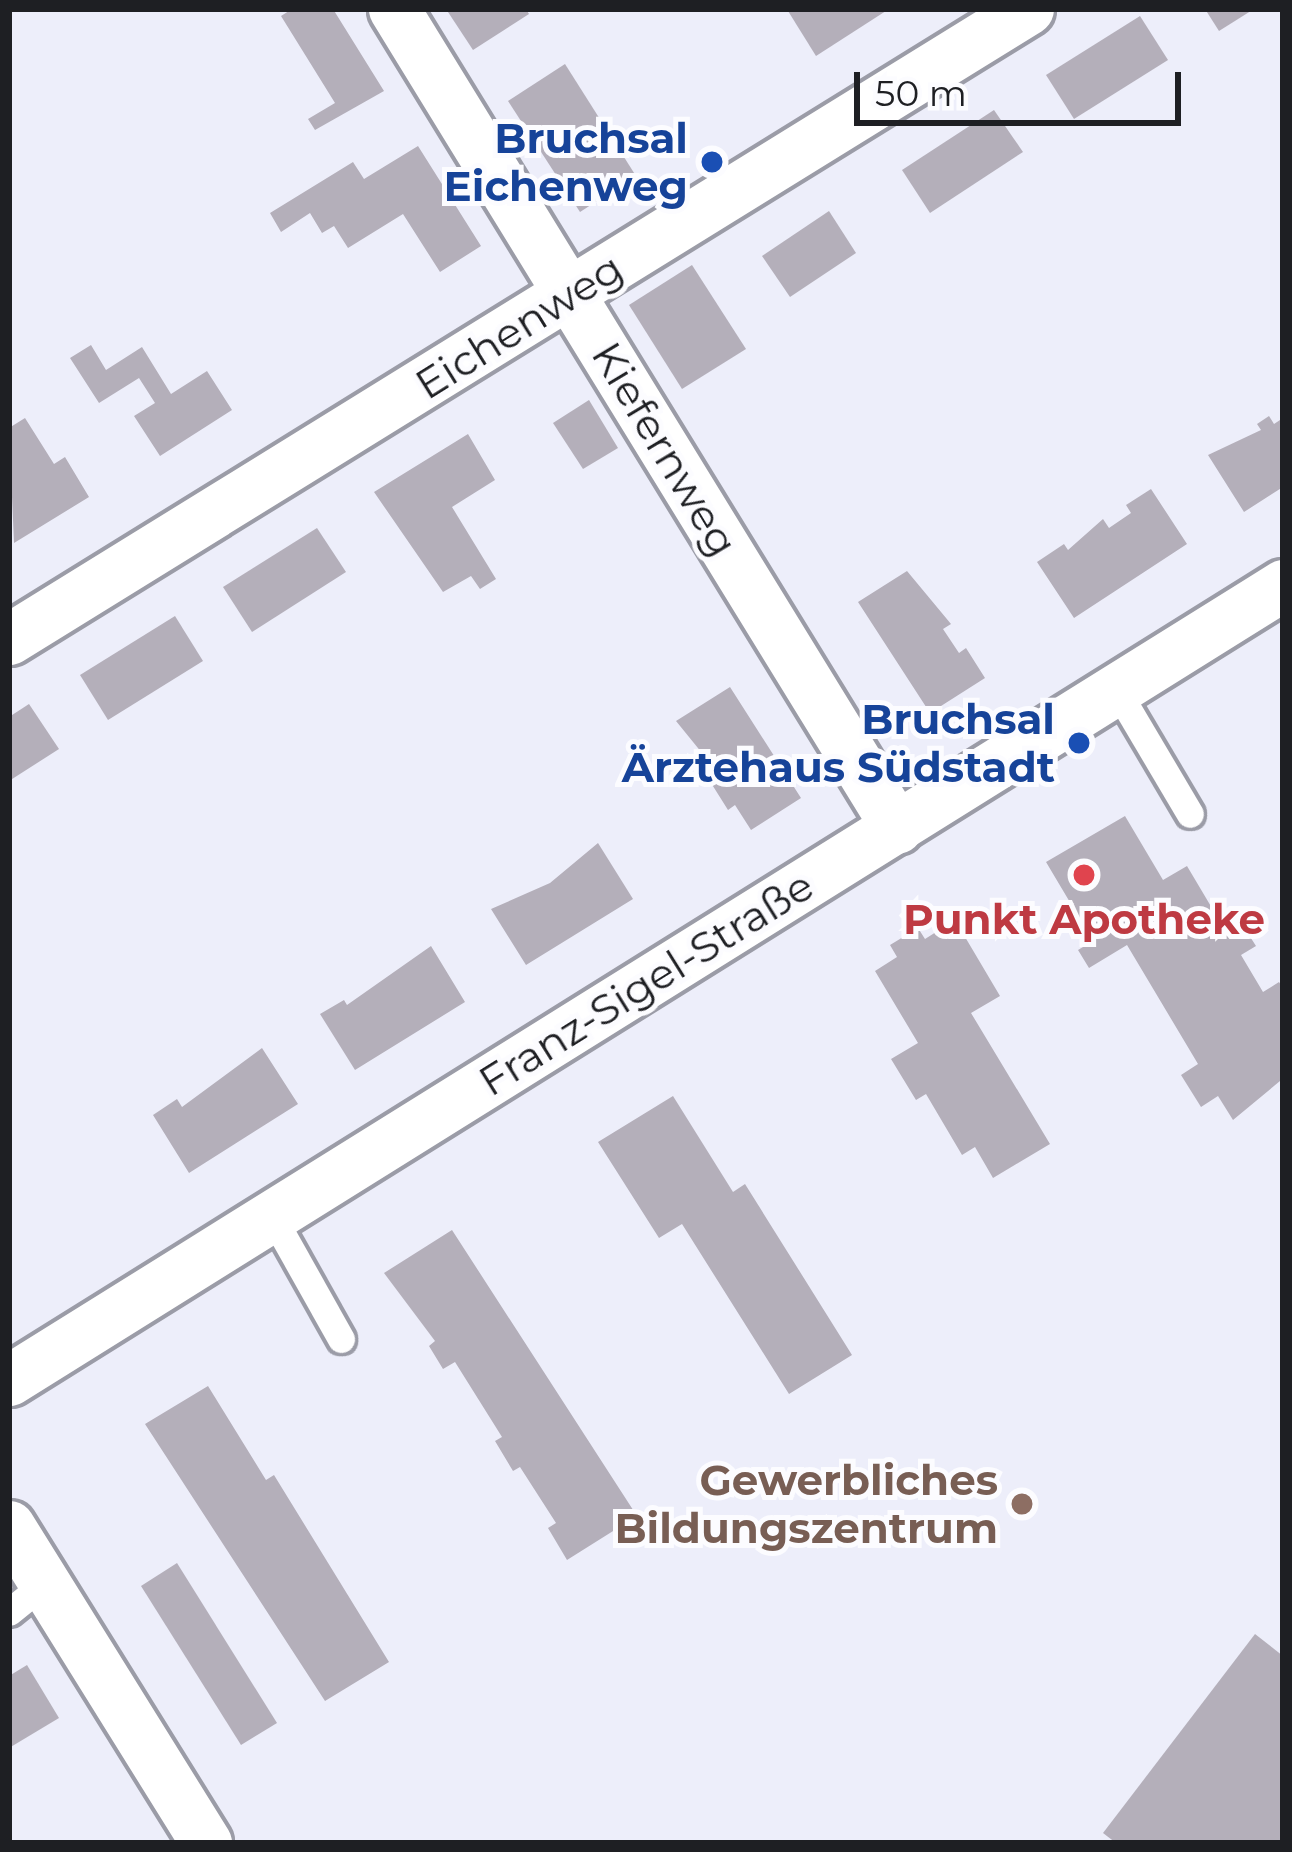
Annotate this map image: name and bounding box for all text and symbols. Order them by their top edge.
scale bar [860,48,1187,122]
text: 50 m [875,71,967,115]
place label: Bruchsal Eichenweg [444,113,688,212]
marker: Bruchsal Eichenweg [699,149,725,175]
street label: Eichenweg [406,242,632,410]
street label: Kiefernweg [581,333,749,565]
place label: Bruchsal Ärztehaus Südstadt [622,694,1055,792]
marker: Bruchsal Ärztehaus Südstadt [1066,730,1092,756]
street label: Franz-Sigel-Straße [470,860,822,1106]
marker: Punkt Apotheke [1071,862,1097,888]
place label: Punkt Apotheke [903,894,1265,944]
place label: Gewerbliches Bildungszentrum [614,1455,998,1553]
marker: Gewerbliches Bildungszentrum [1009,1491,1035,1517]

